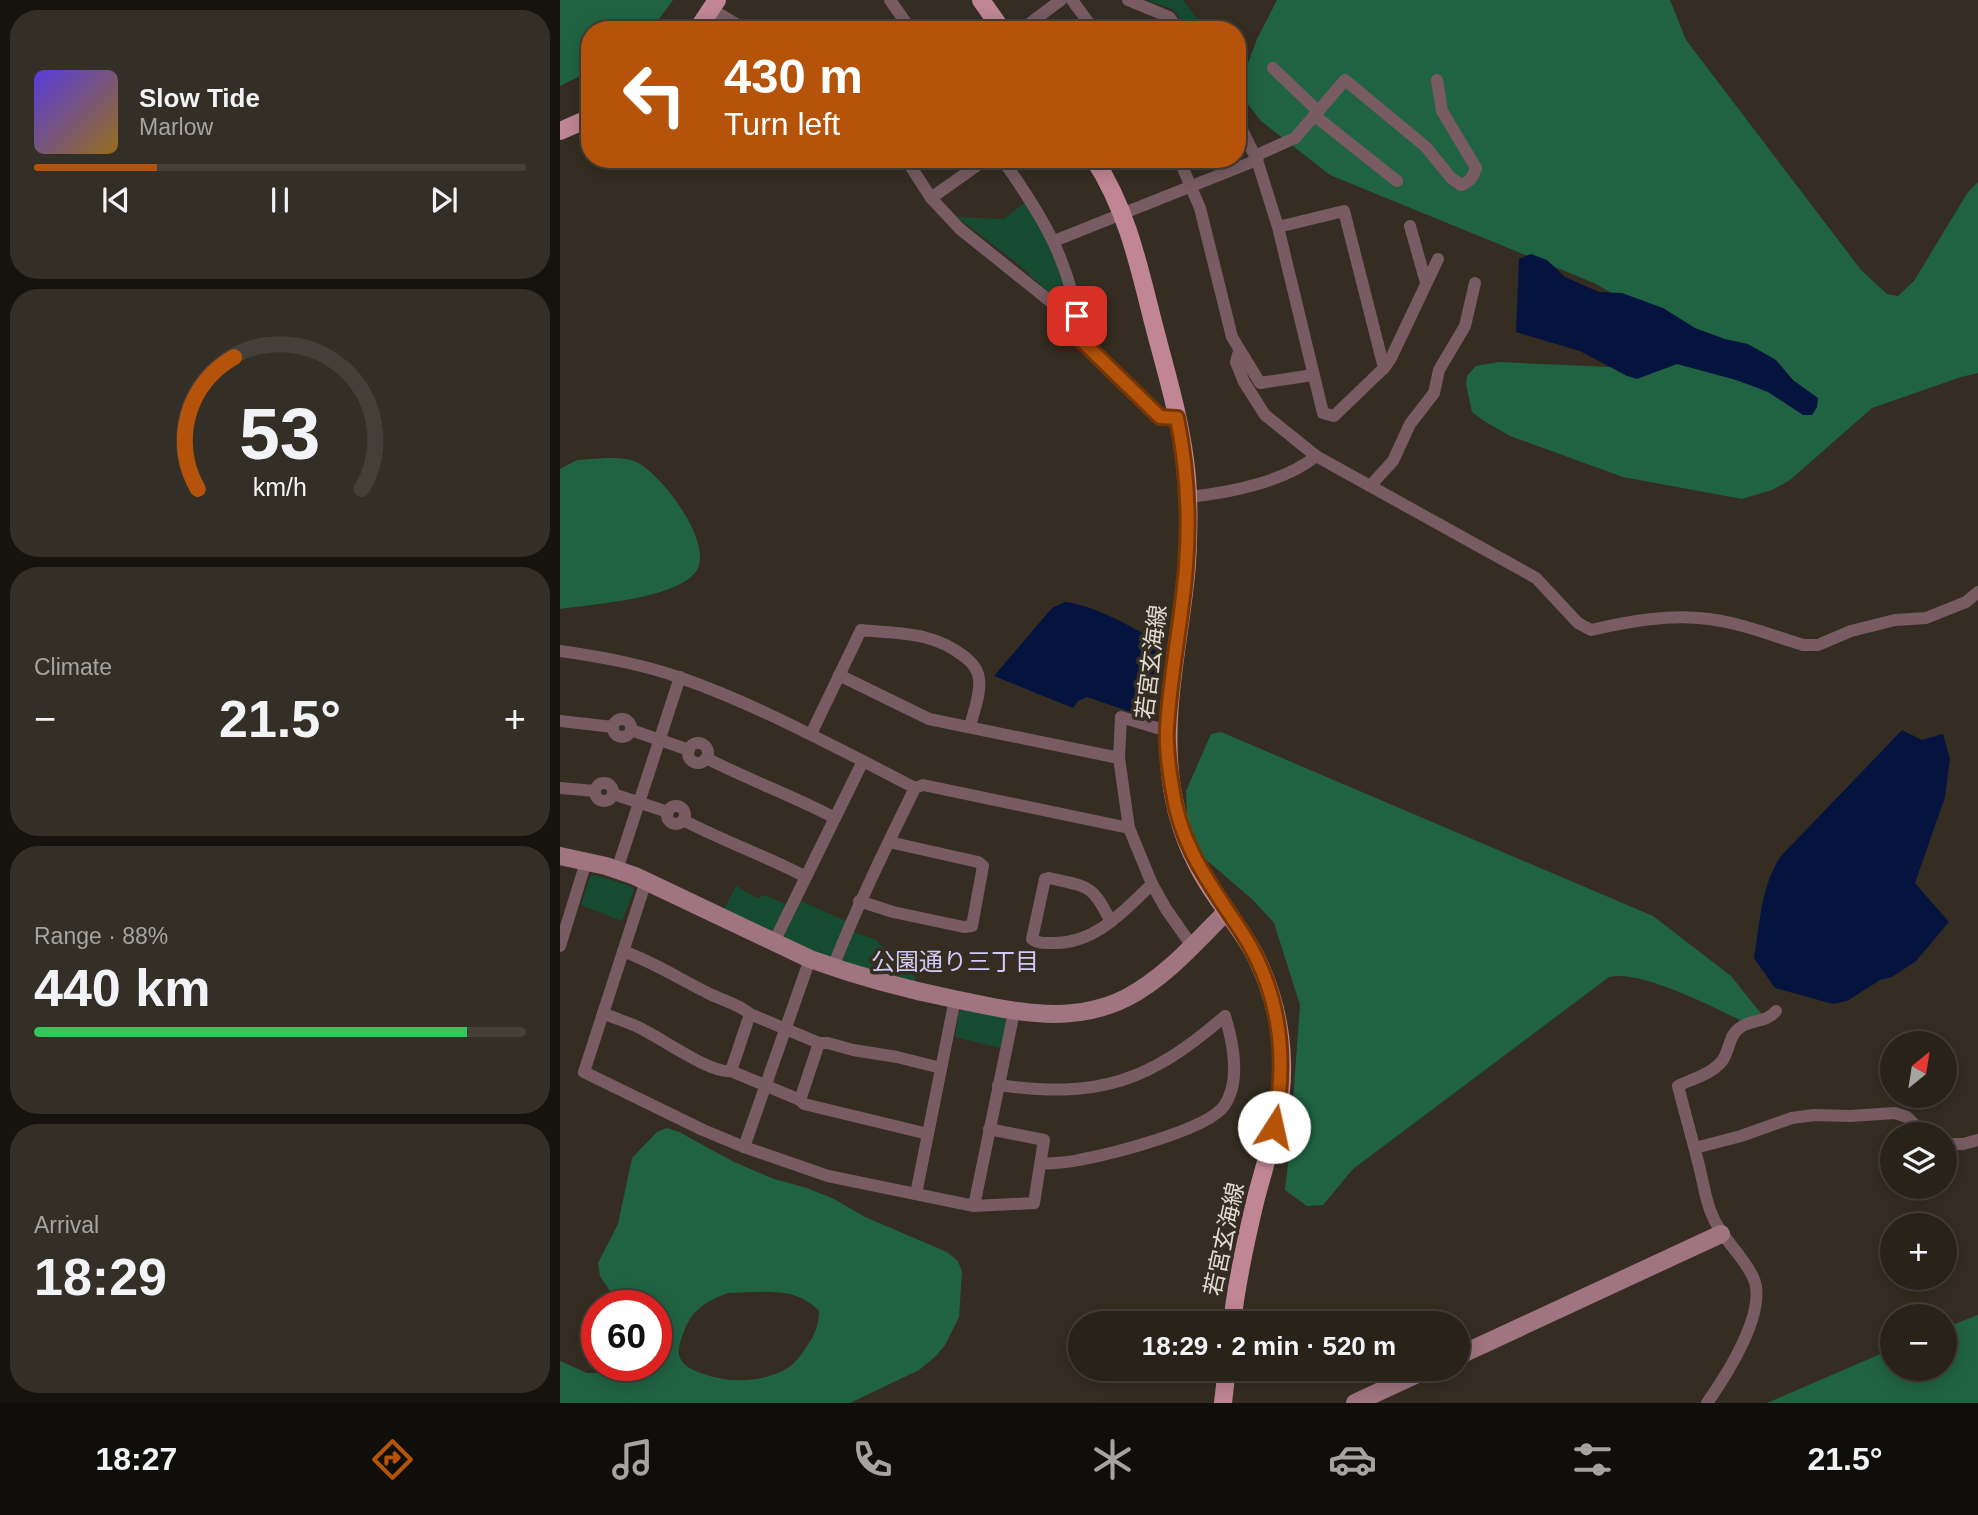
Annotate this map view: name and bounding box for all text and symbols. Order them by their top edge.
icon: left [609,49,700,140]
text: 430 m [724,49,863,103]
text: Slow Tide [139,83,260,113]
text: Turn left [724,106,840,142]
text: Marlow [139,114,213,140]
icon: previous [97,181,135,219]
icon: pause [261,181,299,219]
icon: next [425,181,463,219]
pin [1047,286,1107,346]
icon: arrive [1058,297,1096,335]
text: 53 [240,393,320,474]
text: km/h [253,473,307,501]
street label: 若宮玄海線 [1131,603,1171,721]
text: Climate [34,654,112,680]
text: 21.5° [219,690,341,748]
text: − [34,698,56,740]
text: + [504,698,526,740]
text: Range · 88% [34,923,168,949]
district label: 公園通り三丁目 [871,948,1039,975]
text: 440 km [34,959,210,1017]
north arrow [1880,1031,1956,1108]
map controls [1880,1031,1957,1381]
position arrow [1237,1090,1311,1164]
button: layers [1880,1122,1957,1199]
street label: 若宮玄海線 [1199,1180,1249,1298]
text: Arrival [34,1212,99,1238]
button: + [1880,1213,1957,1290]
text: 18:29 [34,1248,167,1306]
speed limit sign: 60 [581,1290,672,1381]
button: − [1880,1304,1957,1381]
text: 18:29 · 2 min · 520 m [1142,1331,1396,1361]
icon: directions [368,1435,417,1484]
icon: music [608,1435,657,1484]
icon: phone [848,1435,897,1484]
icon: climate [1088,1435,1137,1484]
icon: car [1328,1435,1377,1484]
icon: filters [1568,1435,1617,1484]
text: 18:27 [95,1441,177,1477]
text: 21.5° [1807,1441,1882,1477]

